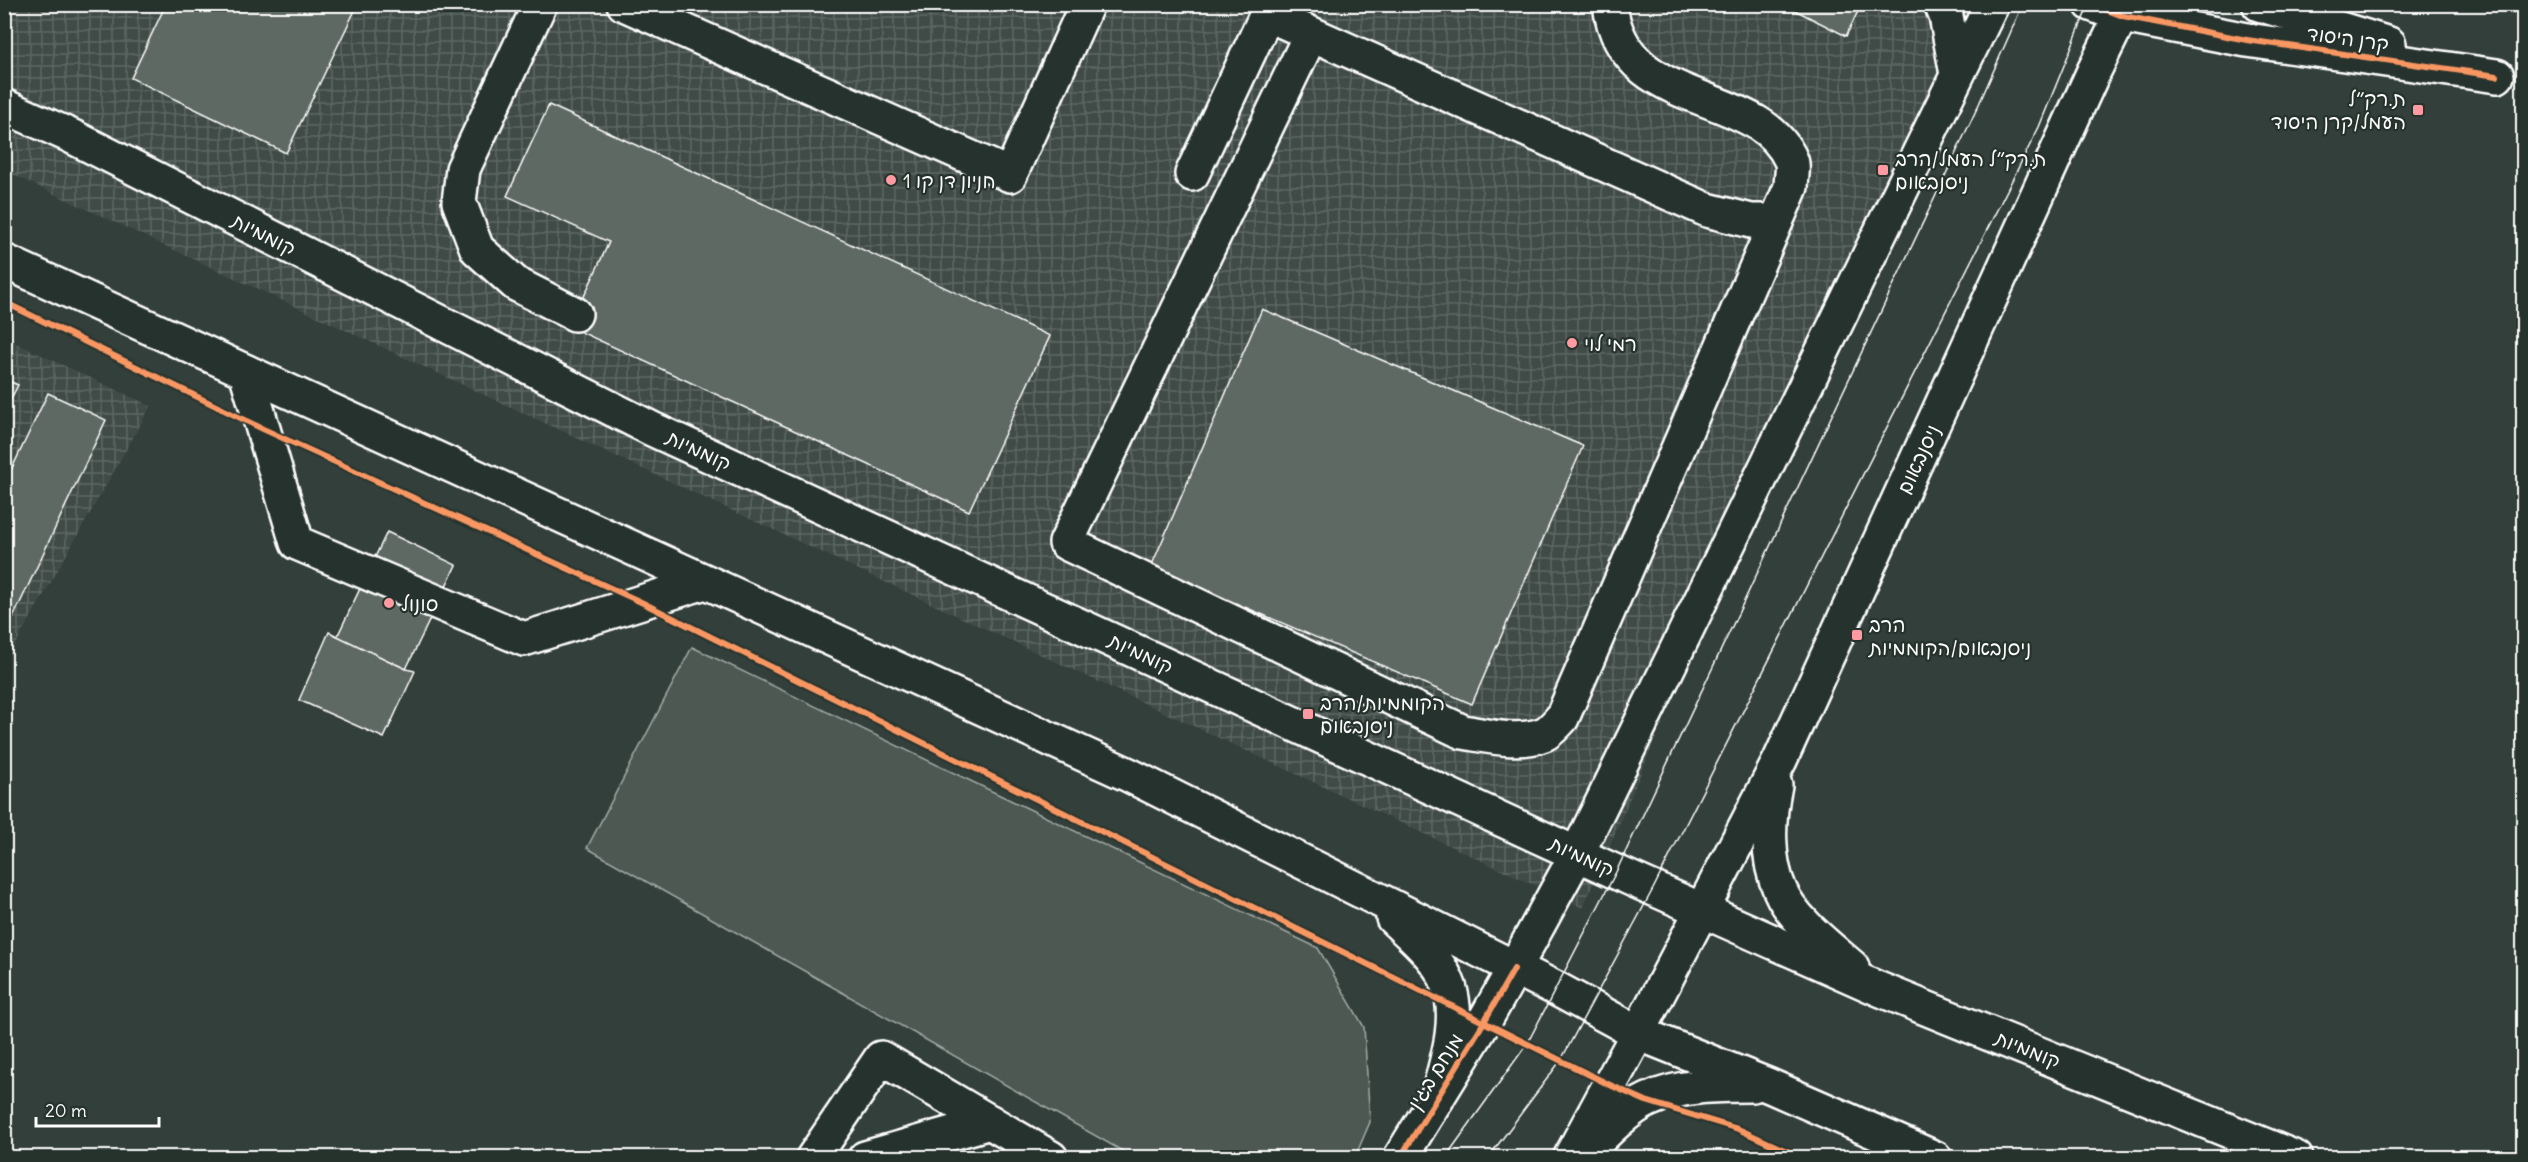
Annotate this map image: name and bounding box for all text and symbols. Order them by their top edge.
street label: קרן היסוד [2305,20,2391,57]
place label: ת.רק״ל העמל/קרן היסוד [2271,86,2406,135]
marker: ת.רק״ל העמל/קרן היסוד [2411,103,2425,117]
place label: ת.רק״ל העמל/הרב ניסנבאום [1895,146,2047,194]
marker: ת.רק״ל העמל/הרב ניסנבאום [1876,163,1890,177]
place label: חניון דן קו 1 [903,168,996,194]
marker: חניון דן קו 1 [884,173,898,187]
street label: קוממיות [227,207,300,261]
place label: רמי לוי [1584,331,1637,356]
marker: רמי לוי [1565,336,1579,350]
street label: ניסנבאום [1891,420,1945,498]
street label: קוממיות [662,424,735,476]
place label: סונול [401,591,438,616]
marker: סונול [382,596,396,610]
place label: הרב ניסנבאום/הקוממיות [1868,612,2031,660]
street label: קוממיות [1104,627,1177,679]
marker: הרב ניסנבאום/הקוממיות [1850,628,1864,642]
place label: הקוממיות/הרב ניסנבאום [1320,690,1445,738]
marker: הקוממיות/הרב ניסנבאום [1301,707,1315,721]
street label: קוממיות [1545,830,1618,882]
street label: קוממיות [1991,1024,2064,1073]
street label: מנחם בגין [1402,1028,1468,1114]
scale bar [36,1090,159,1128]
text: 20 m [45,1099,87,1122]

